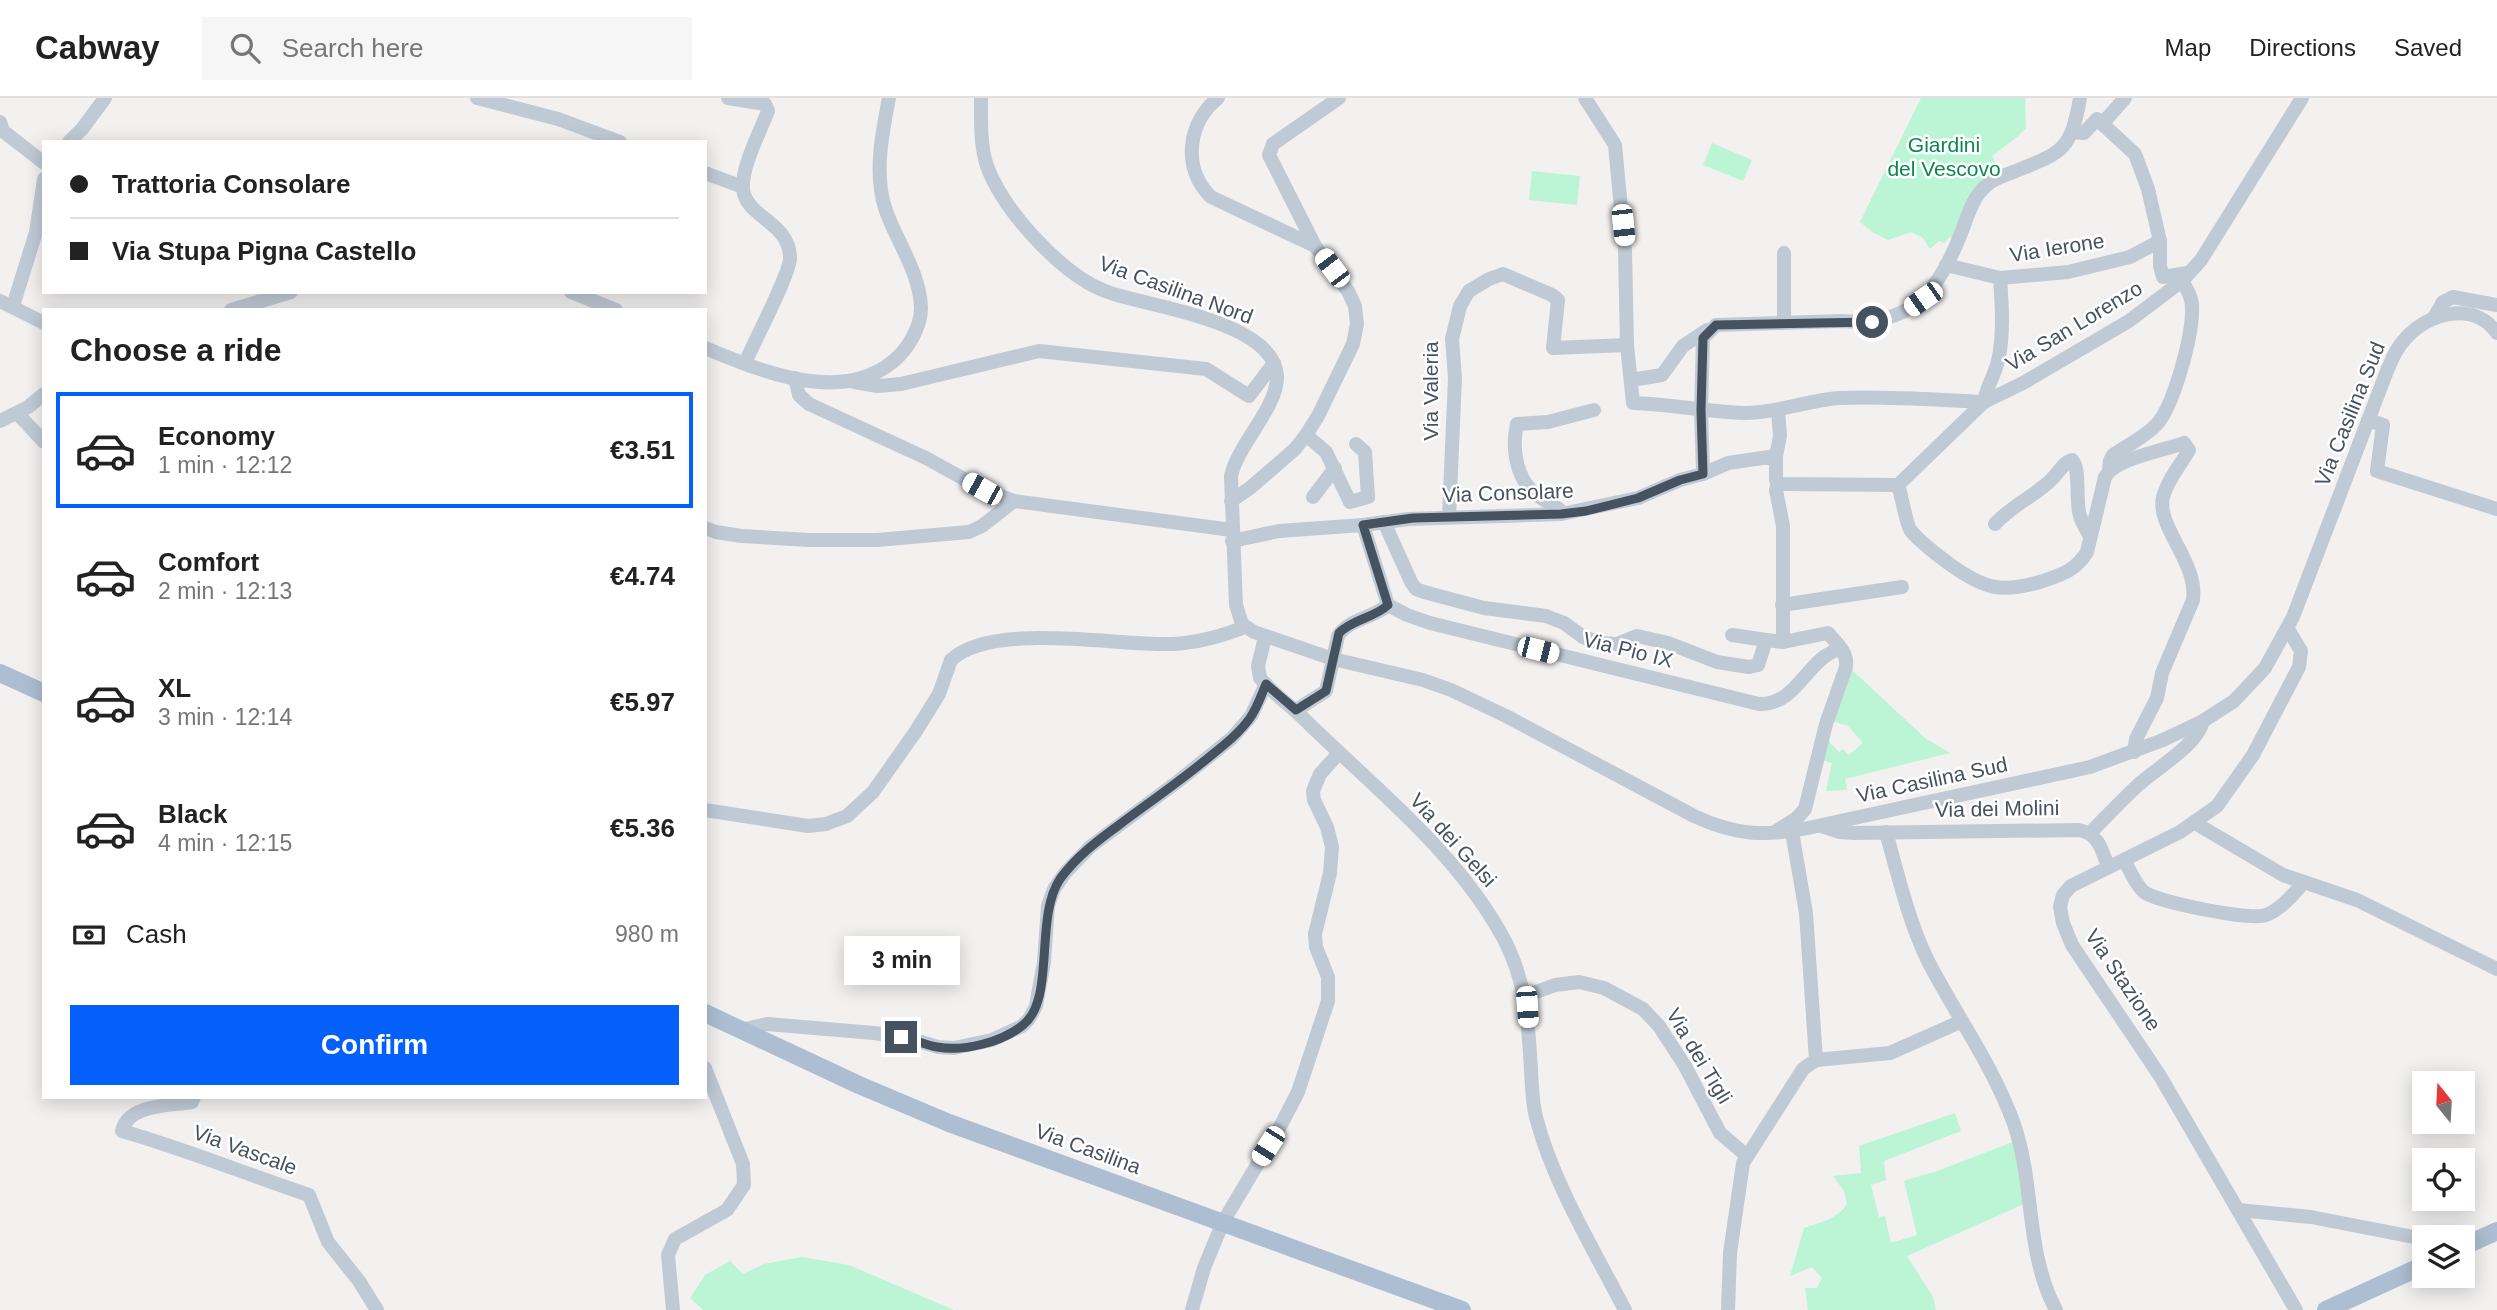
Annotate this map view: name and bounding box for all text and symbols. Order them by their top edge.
search box [202,17,692,80]
text: Cabway [35,29,160,66]
icon: search [226,29,264,67]
text: Search here [282,33,423,63]
text: Map [2165,34,2211,61]
text: Directions [2249,34,2356,61]
text: Saved [2394,34,2462,61]
park label: Giardini del Vescovo [1887,133,2001,180]
text: Trattoria Consolare [112,169,350,199]
car [1611,203,1636,247]
street label: Via Ierone [2008,229,2106,266]
text: Via Stupa Pigna Castello [112,236,416,266]
car [1311,245,1354,291]
street label: Via Casilina Nord [1096,251,1256,328]
street label: Via San Lorenzo [2001,276,2146,375]
car [1900,278,1947,320]
route start [1856,306,1888,338]
text: Choose a ride [70,332,282,368]
street label: Via Casilina Sud [2310,338,2389,489]
street label: Via Valeria [1419,341,1442,441]
icon: car [74,419,137,482]
text: Economy [158,421,275,451]
text: €3.51 [610,435,675,465]
text: 1 min · 12:12 [158,452,292,478]
car [959,470,1006,508]
street label: Via Consolare [1442,479,1574,506]
icon: car [74,545,137,608]
text: Comfort [158,547,259,577]
text: €4.74 [610,561,675,591]
text: 2 min · 12:13 [158,578,292,604]
street label: Via Pio IX [1581,627,1675,672]
car [1516,635,1561,665]
icon: car [74,671,137,734]
text: XL [158,673,191,703]
text: €5.97 [610,687,675,717]
text: 3 min · 12:14 [158,704,292,730]
street label: Via Casilina Sud [1854,752,2009,807]
street label: Via dei Gelsi [1406,788,1501,891]
street label: Via dei Molini [1935,796,2059,821]
icon: car [74,797,137,860]
text: Black [158,799,227,829]
text: €5.36 [610,813,675,843]
text: 4 min · 12:15 [158,830,292,856]
icon: cash [70,916,108,954]
text: Cash [126,919,187,949]
text: 980 m [615,921,679,947]
street label: Via Stazione [2081,925,2166,1035]
callout: 3 min [843,936,959,984]
text: 3 min [872,947,932,973]
car [1516,985,1539,1029]
street label: Via dei Tigli [1662,1004,1737,1108]
button: Confirm [70,1005,679,1085]
route end [885,1021,917,1053]
north arrow [2412,1071,2474,1134]
map controls [2412,1071,2475,1288]
street label: Via Casilina [1032,1119,1144,1178]
street label: Via Vascale [190,1120,300,1179]
car [1248,1123,1289,1169]
button: locate [2412,1148,2475,1211]
button: layers [2412,1225,2475,1288]

